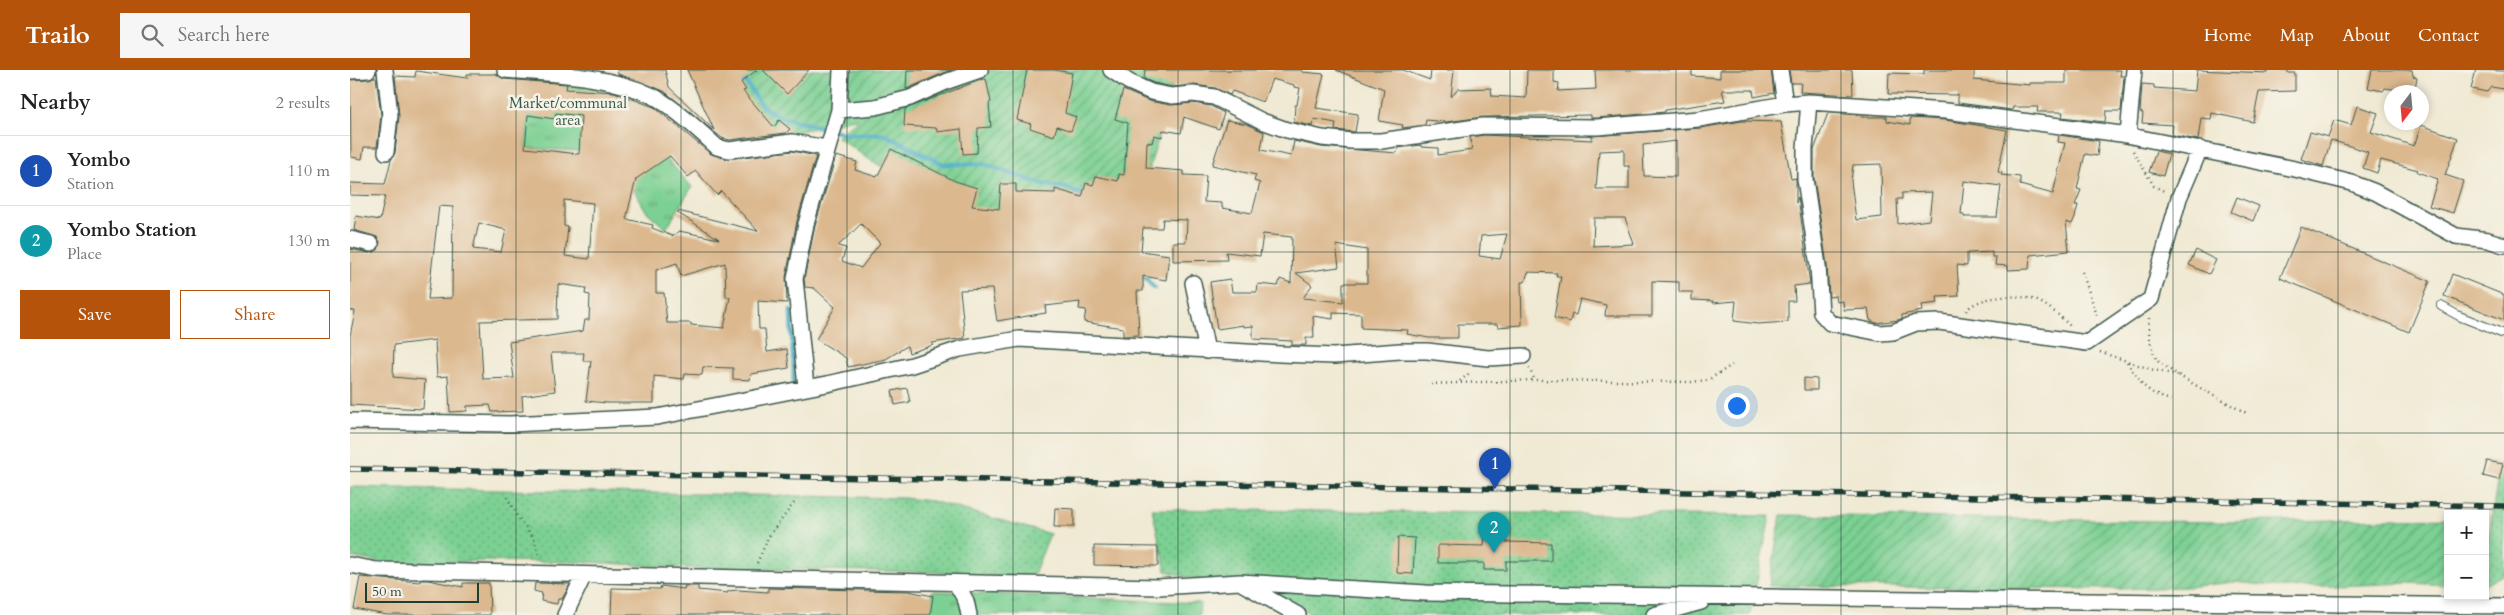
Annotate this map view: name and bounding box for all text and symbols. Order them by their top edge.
search box [120,13,470,58]
text: Trailo [25,19,90,52]
icon: search [138,21,166,49]
text: Search here [178,22,270,48]
text: Home [2204,23,2252,48]
text: Map [2280,23,2314,48]
text: About [2342,23,2390,48]
text: Contact [2418,23,2479,48]
north arrow [2384,85,2429,130]
text: Nearby [20,88,91,117]
text: 2 results [276,92,330,114]
park label: Market/communal area [509,93,627,130]
text: Yombo [67,147,130,173]
text: 1 [32,160,40,182]
text: 110 m [288,160,330,182]
text: Station [67,173,114,195]
text: Yombo Station [67,217,197,243]
text: 2 [32,230,40,252]
text: 130 m [288,230,330,252]
text: Place [67,243,102,265]
button: Save [20,290,170,339]
button: Share [180,290,330,339]
your location [1724,393,1750,419]
pin: 1 [1479,448,1511,489]
map controls [2444,510,2489,600]
button: + [2444,510,2489,555]
pin: 2 [1478,512,1510,553]
button: − [2444,555,2489,600]
scale bar [365,580,479,603]
text: 50 m [372,582,402,601]

